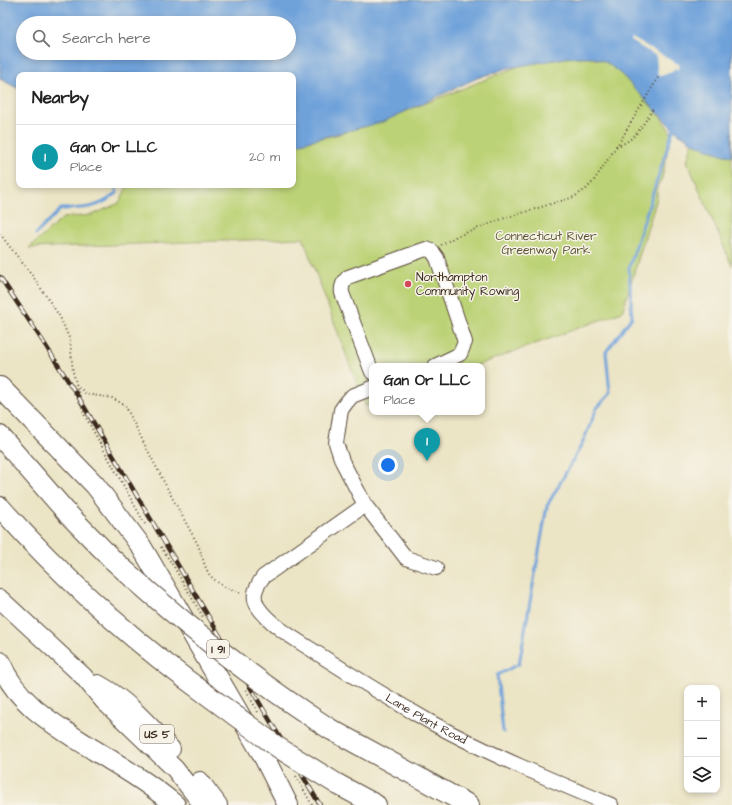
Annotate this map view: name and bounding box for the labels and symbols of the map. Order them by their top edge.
park label: Connecticut River Greenway Park [495,228,597,260]
place label: Northampton Community Rowing [416,269,519,301]
marker: Northampton Community Rowing [403,279,413,289]
pin: 1 [414,428,440,461]
your location [378,455,398,475]
road number: I 91 [207,640,229,658]
street label: Lane Plant Road [383,689,470,748]
road number: US 5 [140,725,174,743]

